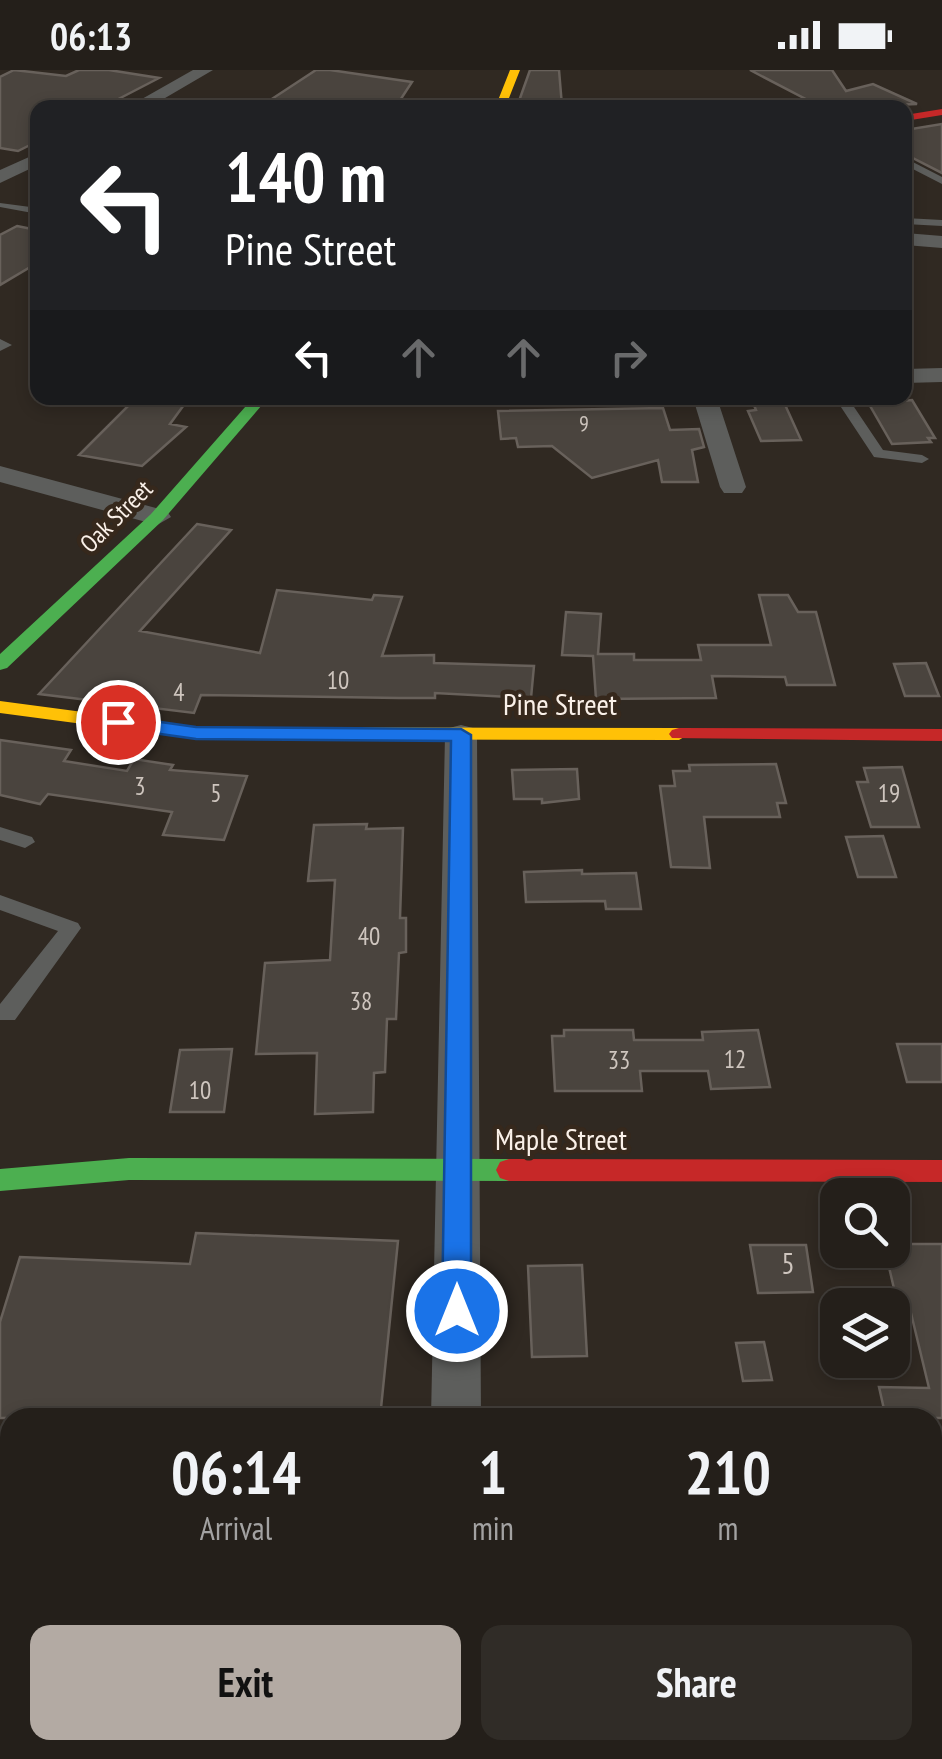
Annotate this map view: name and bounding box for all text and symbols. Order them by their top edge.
text: 06:13 [50,11,132,60]
text: 140 m [225,131,386,221]
icon: left [60,140,190,270]
text: Pine Street [225,219,396,277]
icon: left [286,330,341,385]
icon: ahead [391,330,446,385]
icon: ahead [496,330,551,385]
icon: right [601,330,656,385]
house number: 9 [579,409,589,437]
street label: Oak Street [73,473,159,559]
house number: 10 [327,664,349,696]
house number: 4 [173,676,185,708]
pin [76,680,161,765]
street label: Pine Street [503,684,618,723]
icon: arrive [91,695,146,750]
house number: 3 [134,770,146,802]
house number: 5 [210,777,222,809]
house number: 19 [878,777,900,809]
house number: 40 [358,920,380,952]
house number: 38 [350,985,372,1017]
house number: 12 [724,1043,746,1075]
house number: 33 [608,1044,630,1076]
house number: 10 [189,1074,211,1106]
street label: Maple Street [495,1119,628,1158]
map controls [820,1178,910,1378]
button: search [820,1178,910,1268]
house number: 5 [781,1243,795,1282]
position arrow [405,1259,509,1363]
button: layers [820,1288,910,1378]
text: 06:14 [171,1433,301,1511]
text: 1 [479,1433,507,1511]
text: 210 [685,1433,771,1511]
text: Arrival [200,1507,272,1549]
text: min [472,1507,514,1549]
text: m [717,1507,738,1549]
button: Exit [30,1625,461,1740]
button: Share [481,1625,912,1740]

